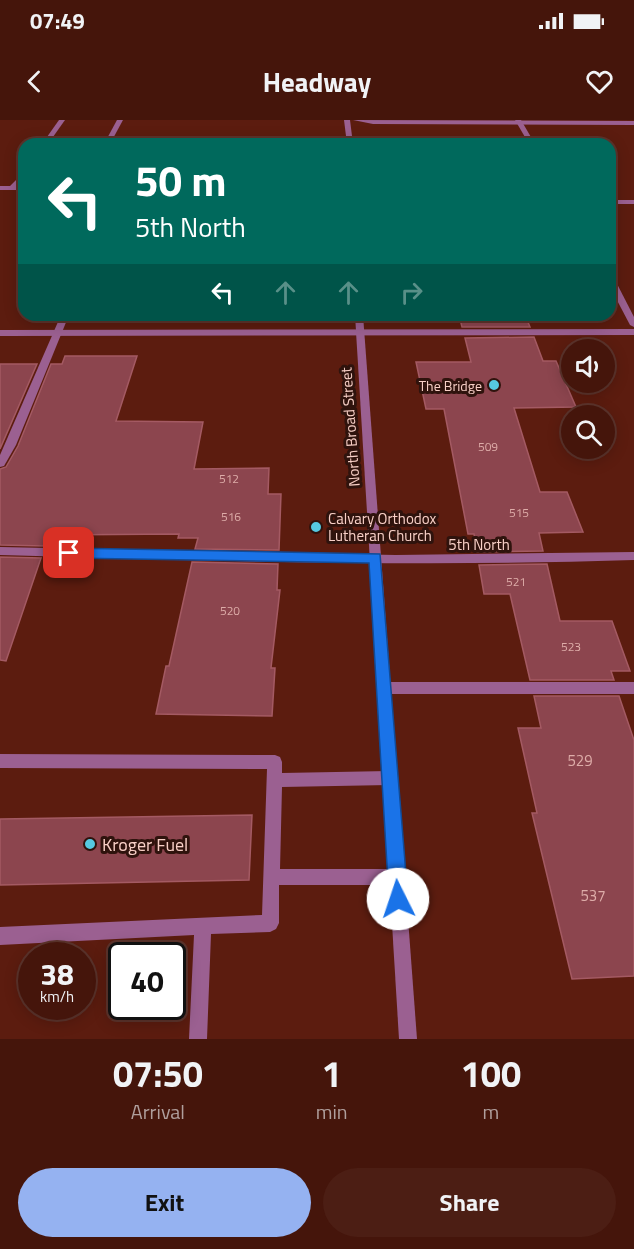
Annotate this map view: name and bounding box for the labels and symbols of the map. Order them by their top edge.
street label: North Broad Street [334,366,366,487]
place label: The Bridge [419,375,482,396]
marker: The Bridge [487,378,501,392]
house number: 509 [478,437,498,456]
house number: 512 [219,469,239,488]
house number: 515 [509,503,529,522]
house number: 516 [221,507,241,526]
place label: Calvary Orthodox Lutheran Church [328,507,436,547]
marker: Calvary Orthodox Lutheran Church [309,520,323,534]
pin [43,527,94,578]
street label: 5th North [448,533,510,556]
house number: 521 [506,572,526,591]
house number: 520 [220,601,240,620]
house number: 523 [561,637,581,656]
house number: 529 [567,749,593,772]
place label: Kroger Fuel [102,831,188,858]
marker: Kroger Fuel [83,837,97,851]
position arrow [366,867,430,931]
house number: 537 [580,884,606,907]
speed limit sign: 40 [108,942,186,1020]

